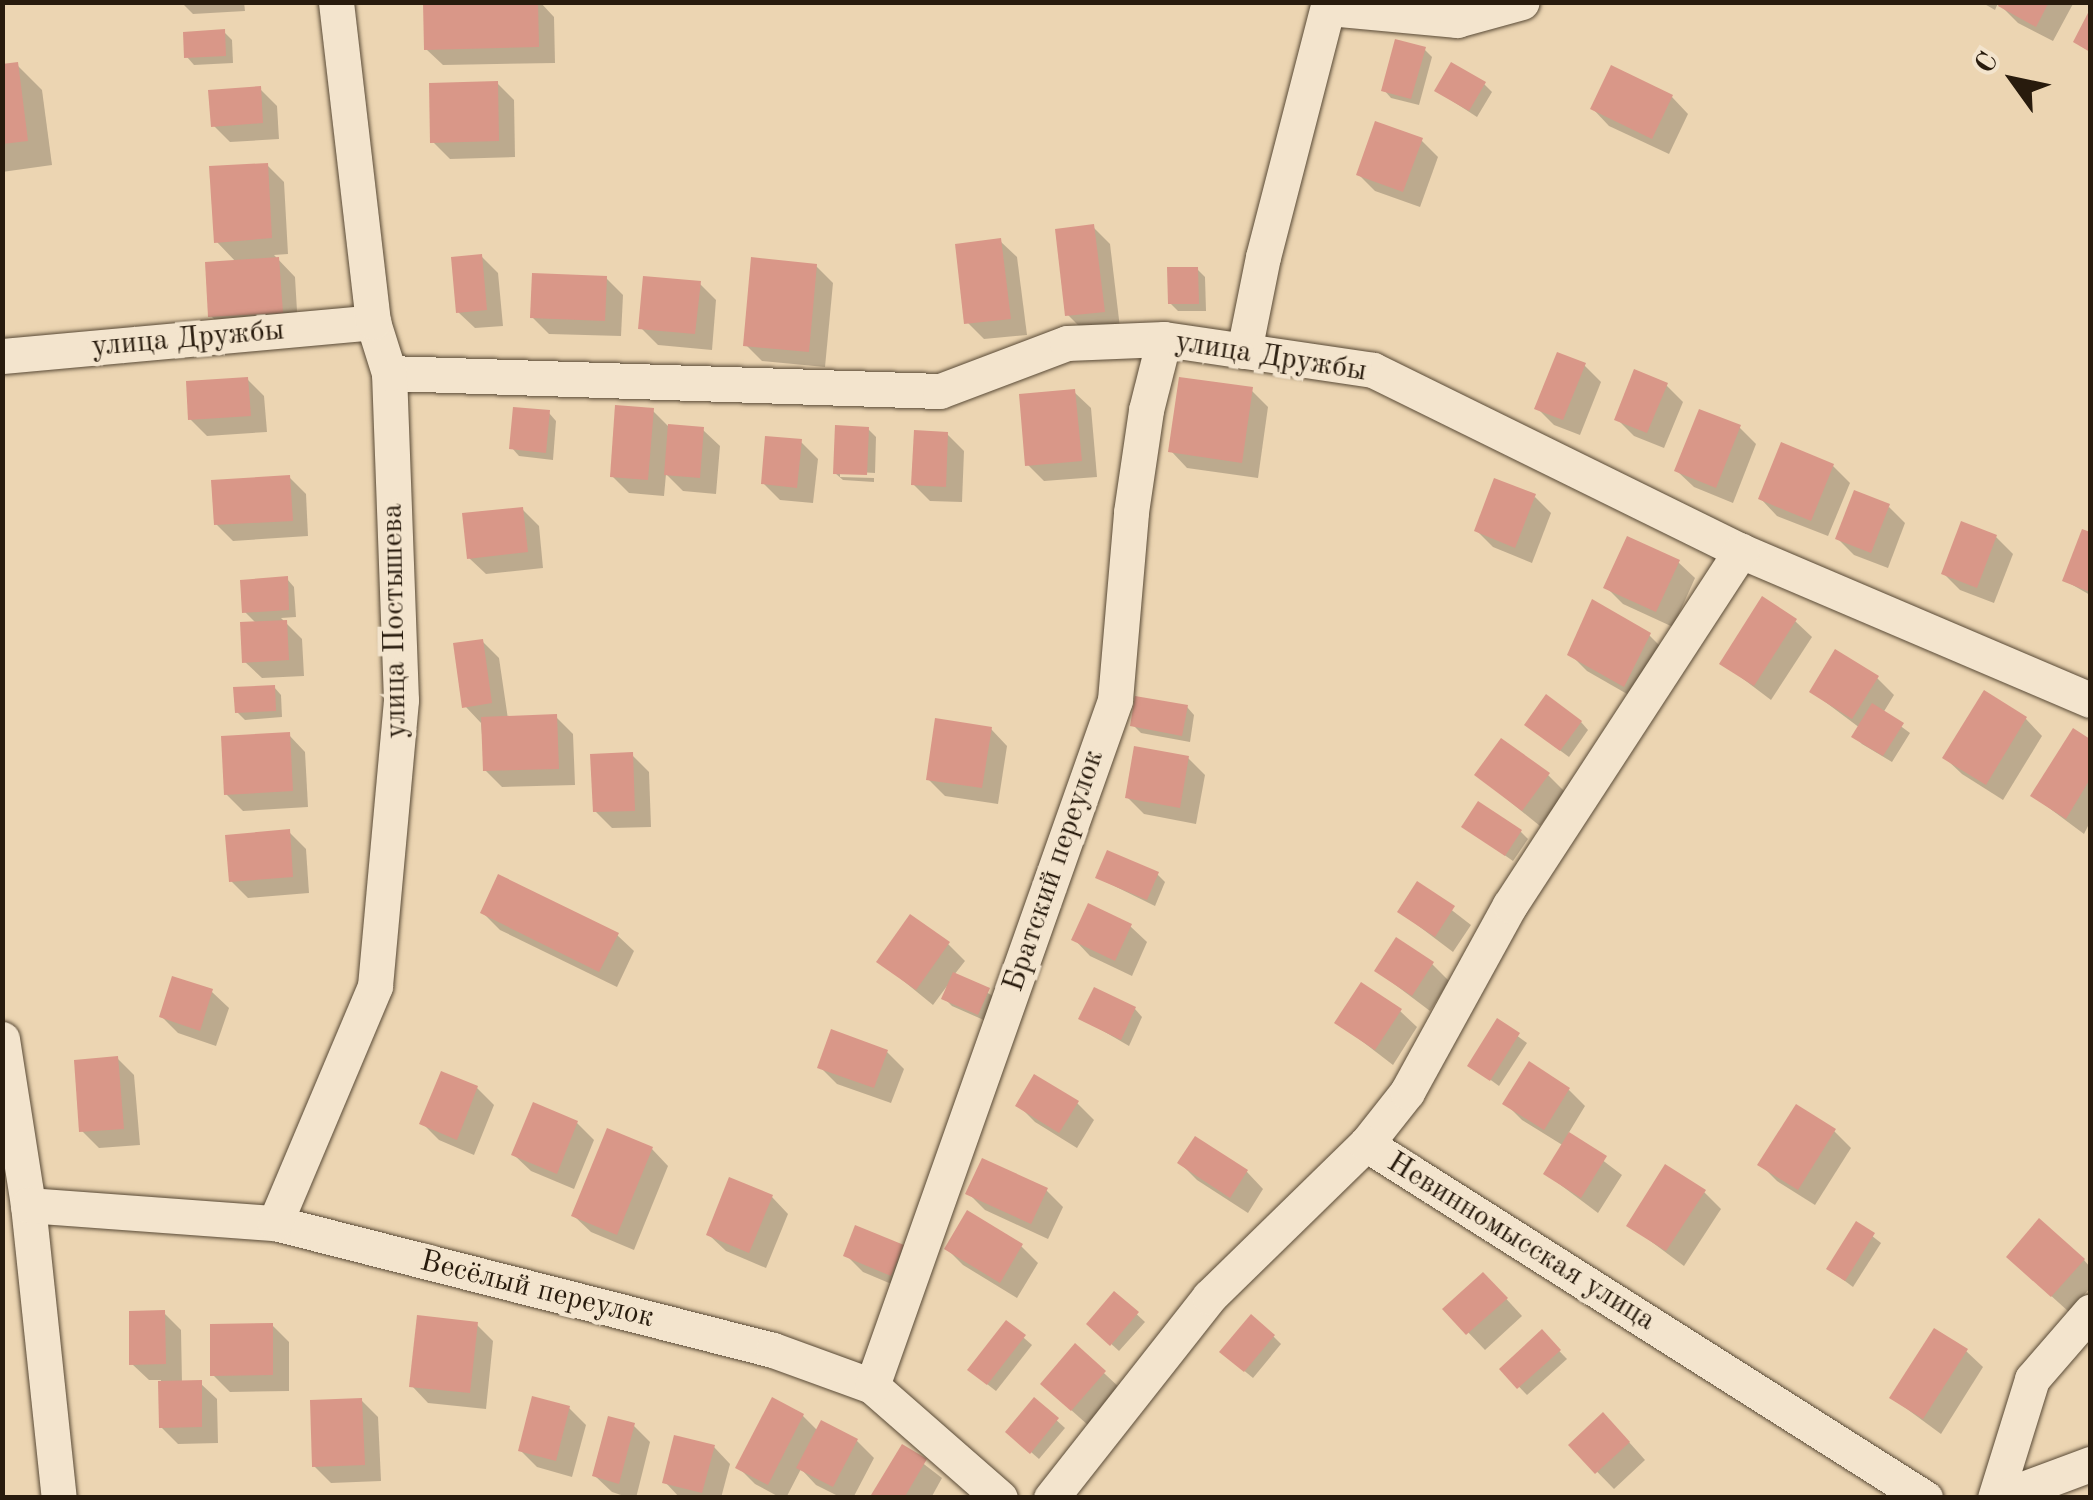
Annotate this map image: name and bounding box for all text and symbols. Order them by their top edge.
north arrow [1963,30,2063,130]
text: С [1971,48,2005,79]
street label: улица Дружбы [90,313,286,365]
street label: улица Дружбы [1173,324,1369,390]
street label: улица Постышева [375,503,415,739]
street label: Братский переулок [996,745,1112,997]
street label: Невинномысская улица [1380,1145,1662,1339]
street label: Весёлый переулок [416,1244,658,1336]

